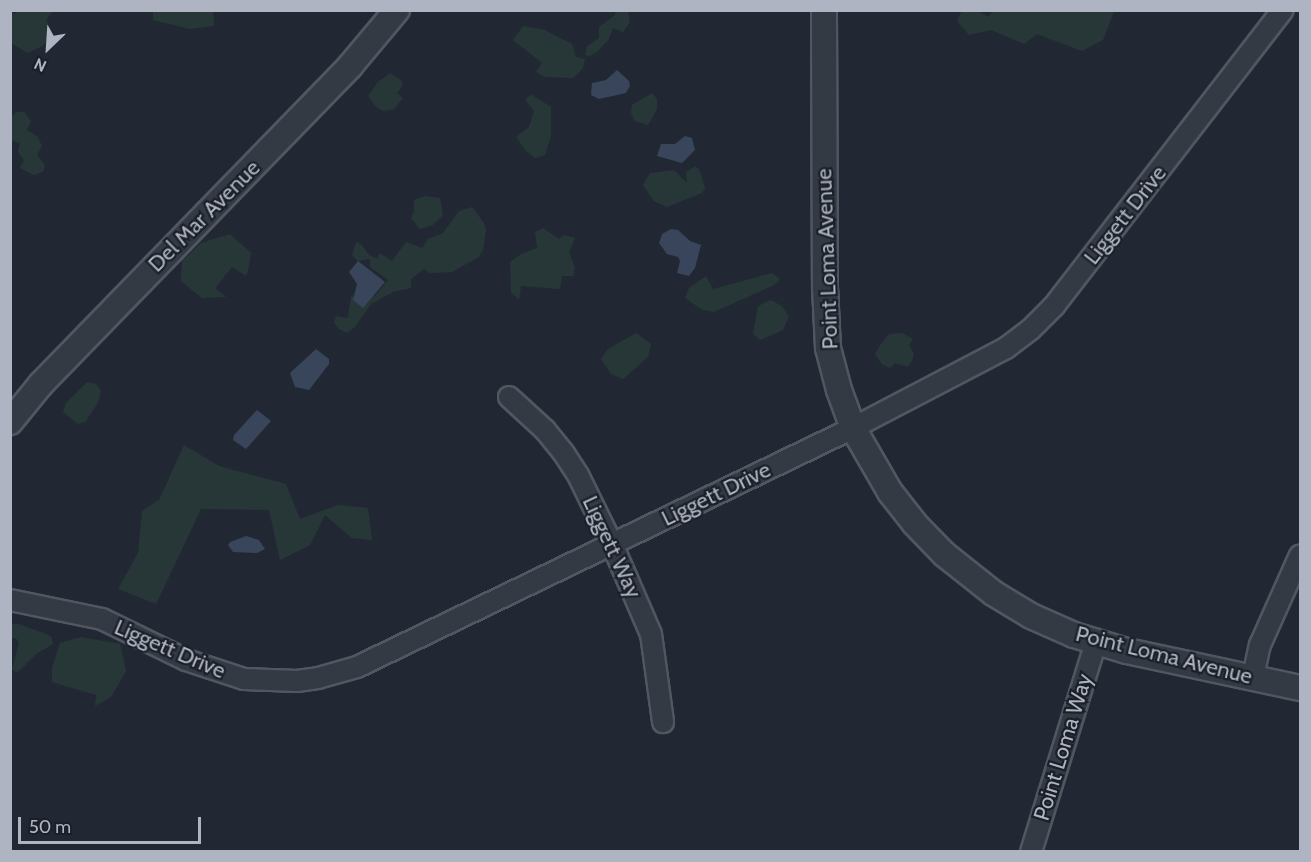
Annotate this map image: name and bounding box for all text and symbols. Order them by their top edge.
north arrow [18,18,78,78]
text: N [31,54,49,76]
street label: Del Mar Avenue [143,155,265,277]
street label: Liggett Drive [1078,160,1172,270]
street label: Point Loma Avenue [811,168,843,350]
street label: Liggett Drive [657,456,775,532]
street label: Liggett Way [577,492,647,602]
street label: Liggett Drive [111,614,229,684]
street label: Point Loma Avenue [1073,620,1255,690]
street label: Point Loma Way [1028,670,1098,824]
scale bar [21,805,204,843]
text: 50 m [29,816,71,838]

